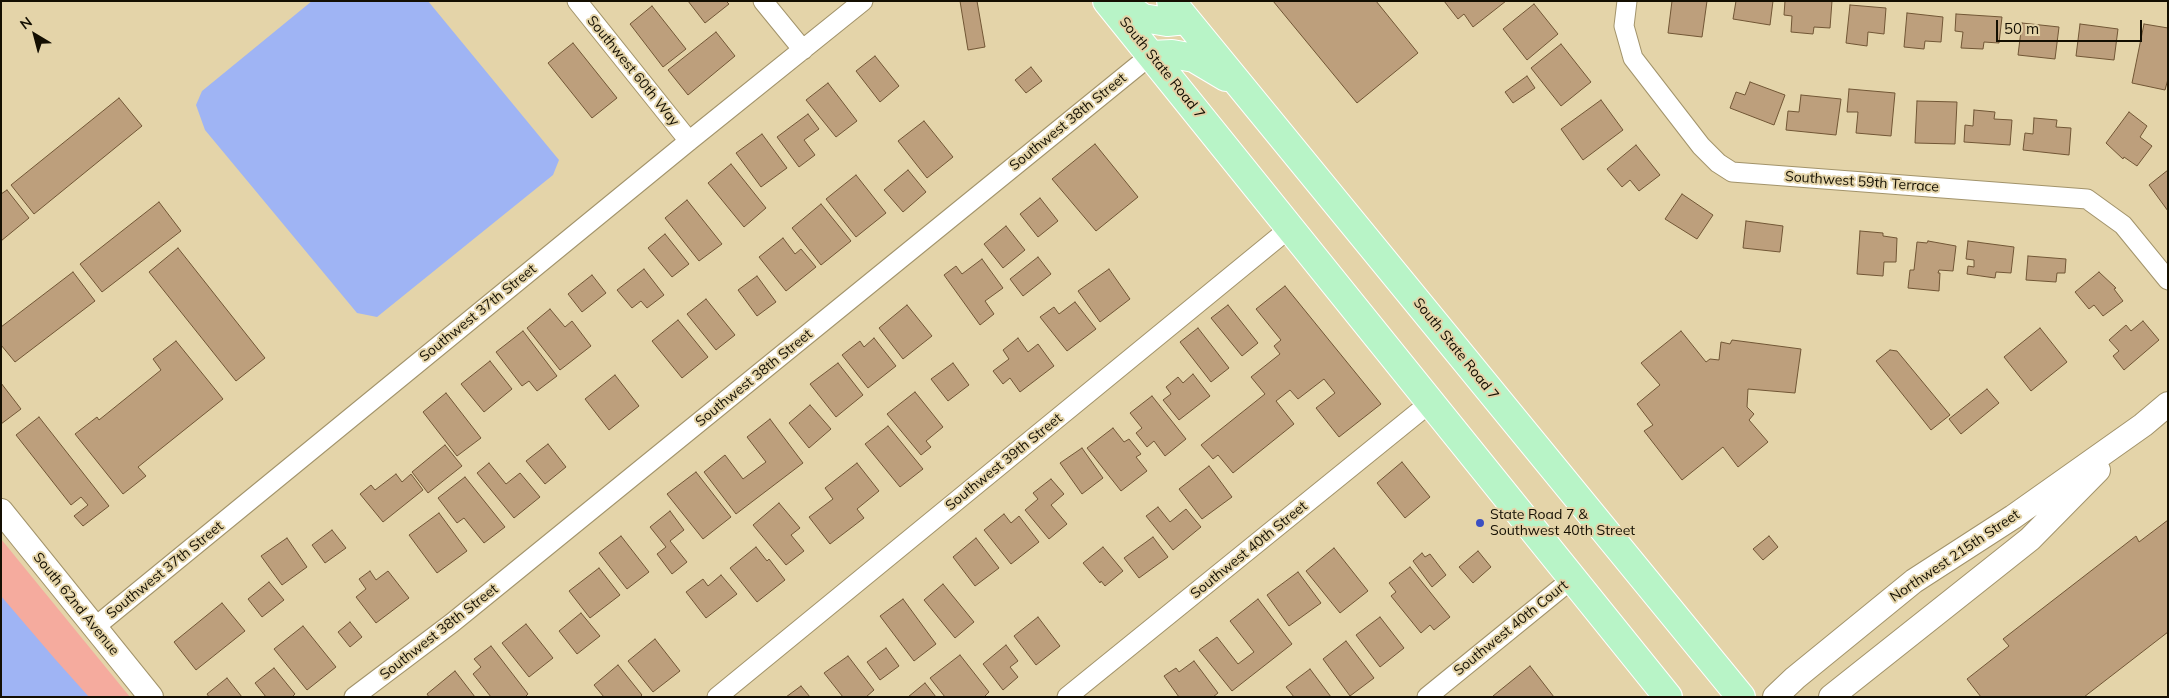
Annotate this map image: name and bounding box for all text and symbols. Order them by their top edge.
north arrow [10,10,60,60]
scale bar [1999,10,2145,42]
street label: Southwest 60th Way [583,12,683,130]
text: N [16,13,36,33]
street label: South State Road 7 [1116,14,1208,122]
text: 50 m [2004,19,2039,38]
street label: Southwest 38th Street [1006,70,1130,174]
street label: Southwest 59th Terrace [1784,168,1940,196]
street label: Southwest 37th Street [416,261,540,365]
street label: South State Road 7 [1410,295,1502,403]
street label: Southwest 38th Street [692,326,816,430]
street label: Southwest 39th Street [942,410,1066,514]
street label: Southwest 40th Street [1187,498,1311,602]
street label: Northwest 215th Street [1887,506,2023,606]
place label: State Road 7 & Southwest 40th Street [1490,507,1635,540]
marker: State Road 7 & Southwest 40th Street [1474,517,1486,529]
street label: Southwest 37th Street [103,518,227,622]
street label: South 62nd Avenue [29,549,123,659]
street label: Southwest 40th Court [1451,577,1571,679]
street label: Southwest 38th Street [377,581,501,683]

